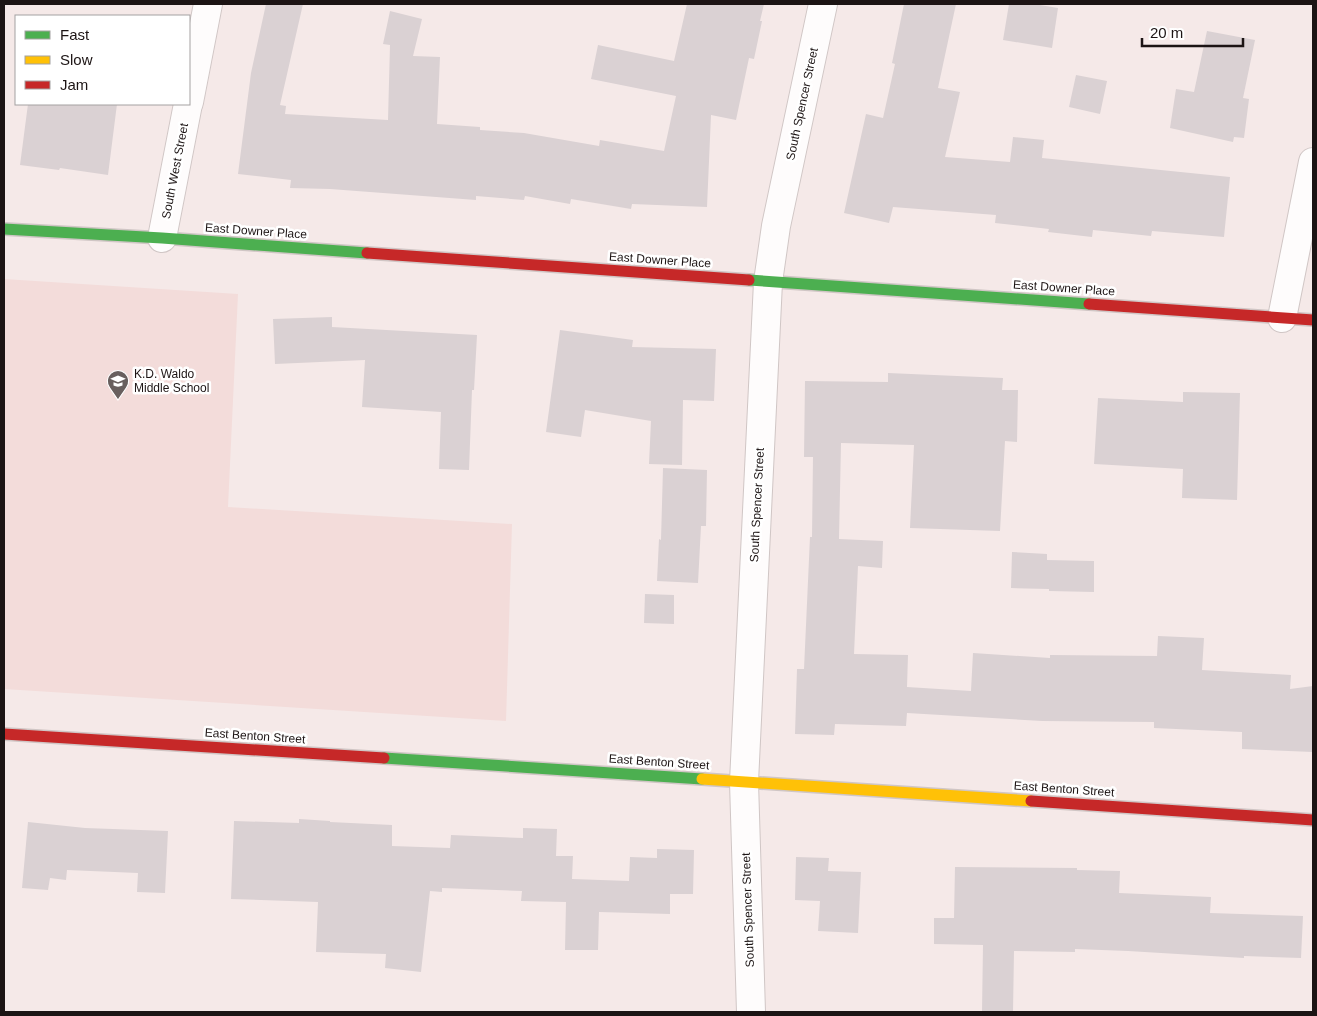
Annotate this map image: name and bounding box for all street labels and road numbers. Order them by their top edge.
street label: South Spencer Street [783,46,821,162]
street label: South West Street [159,121,191,220]
street label: East Downer Place [205,220,308,242]
street label: East Downer Place [609,249,712,271]
street label: East Downer Place [1013,277,1116,299]
street label: South Spencer Street [747,447,767,563]
street label: East Benton Street [204,726,306,747]
street label: East Benton Street [608,752,710,773]
street label: East Benton Street [1013,779,1115,800]
street label: South Spencer Street [739,852,757,968]

